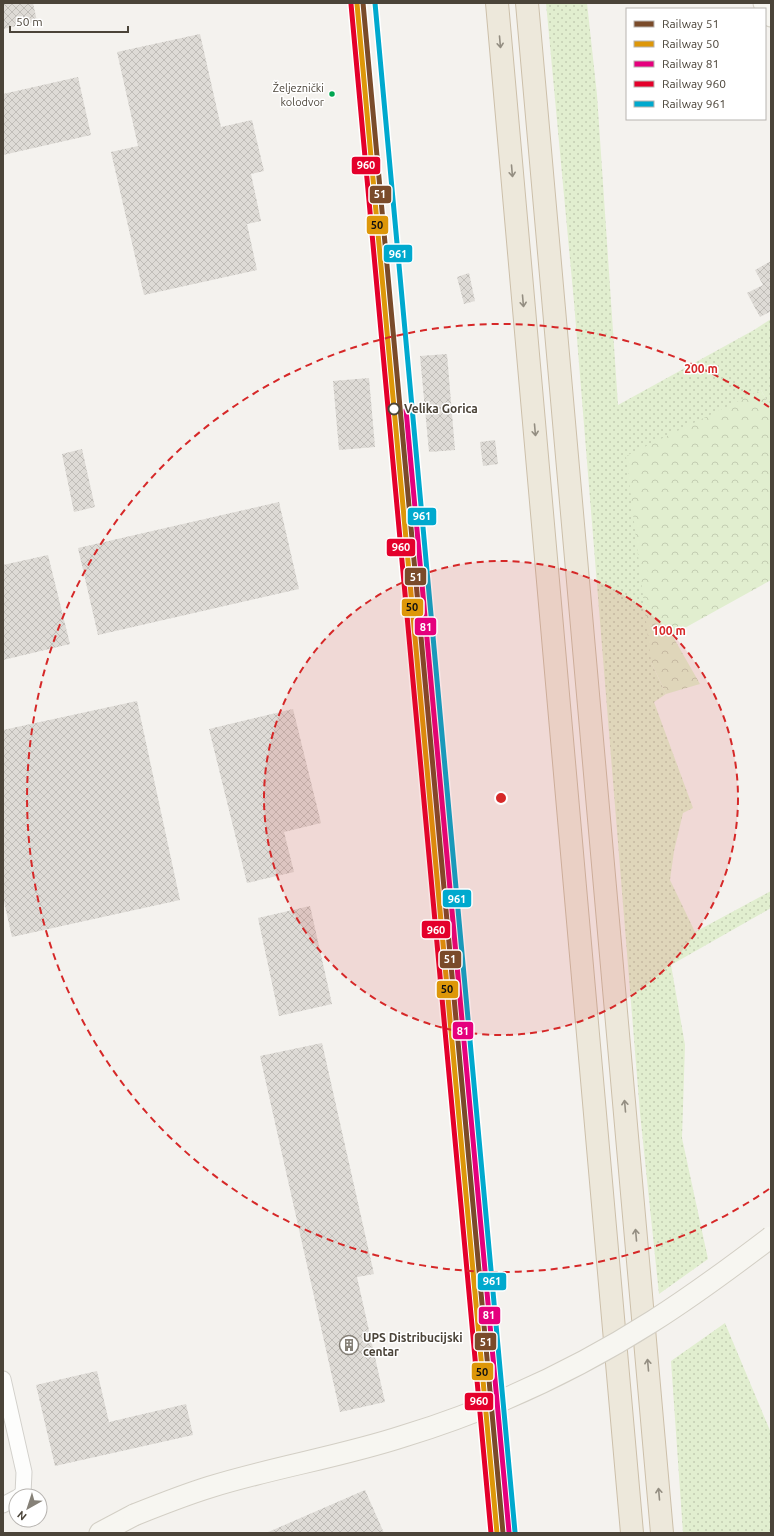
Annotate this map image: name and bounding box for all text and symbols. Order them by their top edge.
scale bar [10,8,128,34]
legend [626,8,766,120]
text: 50 m [16,15,43,28]
text: Railway 51 [662,17,719,30]
one-way arrow [496,35,504,48]
text: Railway 50 [662,37,719,50]
text: Railway 81 [662,57,719,70]
text: Railway 960 [662,77,726,90]
place label: Željeznički kolodvor [273,81,325,108]
marker: Željeznički kolodvor [327,89,337,99]
text: Railway 961 [662,97,726,110]
line badge: 960 [351,156,381,175]
text: 960 [357,159,375,171]
one-way arrow [508,164,515,177]
line badge: 51 [369,185,392,204]
text: 51 [374,188,386,200]
line badge: 50 [366,215,389,235]
text: 50 [371,219,383,231]
line badge: 961 [383,244,413,263]
text: 961 [389,248,407,260]
one-way arrow [519,294,527,307]
text: 200 m [684,362,718,375]
marker: Velika Gorica [387,402,401,416]
place label: Velika Gorica [404,402,478,415]
one-way arrow [531,423,538,436]
line badge: 961 [407,507,437,526]
text: 961 [413,510,431,522]
line badge: 960 [386,538,416,557]
text: 960 [392,541,410,553]
line badge: 51 [404,567,427,586]
text: 51 [410,571,422,583]
line badge: 50 [401,598,424,617]
text: 50 [406,601,418,613]
line badge: 81 [414,617,437,636]
text: 81 [420,621,432,633]
text: 100 m [652,624,686,637]
centre of rings [494,791,508,805]
line badge: 961 [442,889,472,908]
text: 961 [448,893,466,905]
line badge: 960 [421,920,451,939]
text: 960 [427,924,445,936]
line badge: 51 [439,950,462,969]
text: 51 [444,953,456,965]
line badge: 50 [436,980,459,999]
text: 50 [441,983,453,995]
line badge: 81 [452,1021,474,1040]
text: 81 [457,1025,469,1037]
one-way arrow [621,1100,628,1113]
one-way arrow [632,1229,640,1242]
line badge: 961 [477,1272,507,1291]
text: 961 [483,1275,501,1287]
line badge: 81 [478,1306,501,1325]
text: 81 [483,1309,495,1321]
place label: UPS Distribucijski centar [363,1331,463,1358]
line badge: 51 [474,1332,497,1351]
building icon: UPS Distribucijski centar [338,1334,360,1356]
text: 51 [480,1336,492,1348]
one-way arrow [644,1359,651,1372]
line badge: 50 [471,1362,494,1381]
text: 50 [476,1366,488,1378]
line badge: 960 [464,1392,494,1411]
text: 960 [470,1395,488,1407]
north arrow [8,1488,48,1528]
one-way arrow [655,1488,663,1501]
text: N [15,1509,29,1523]

